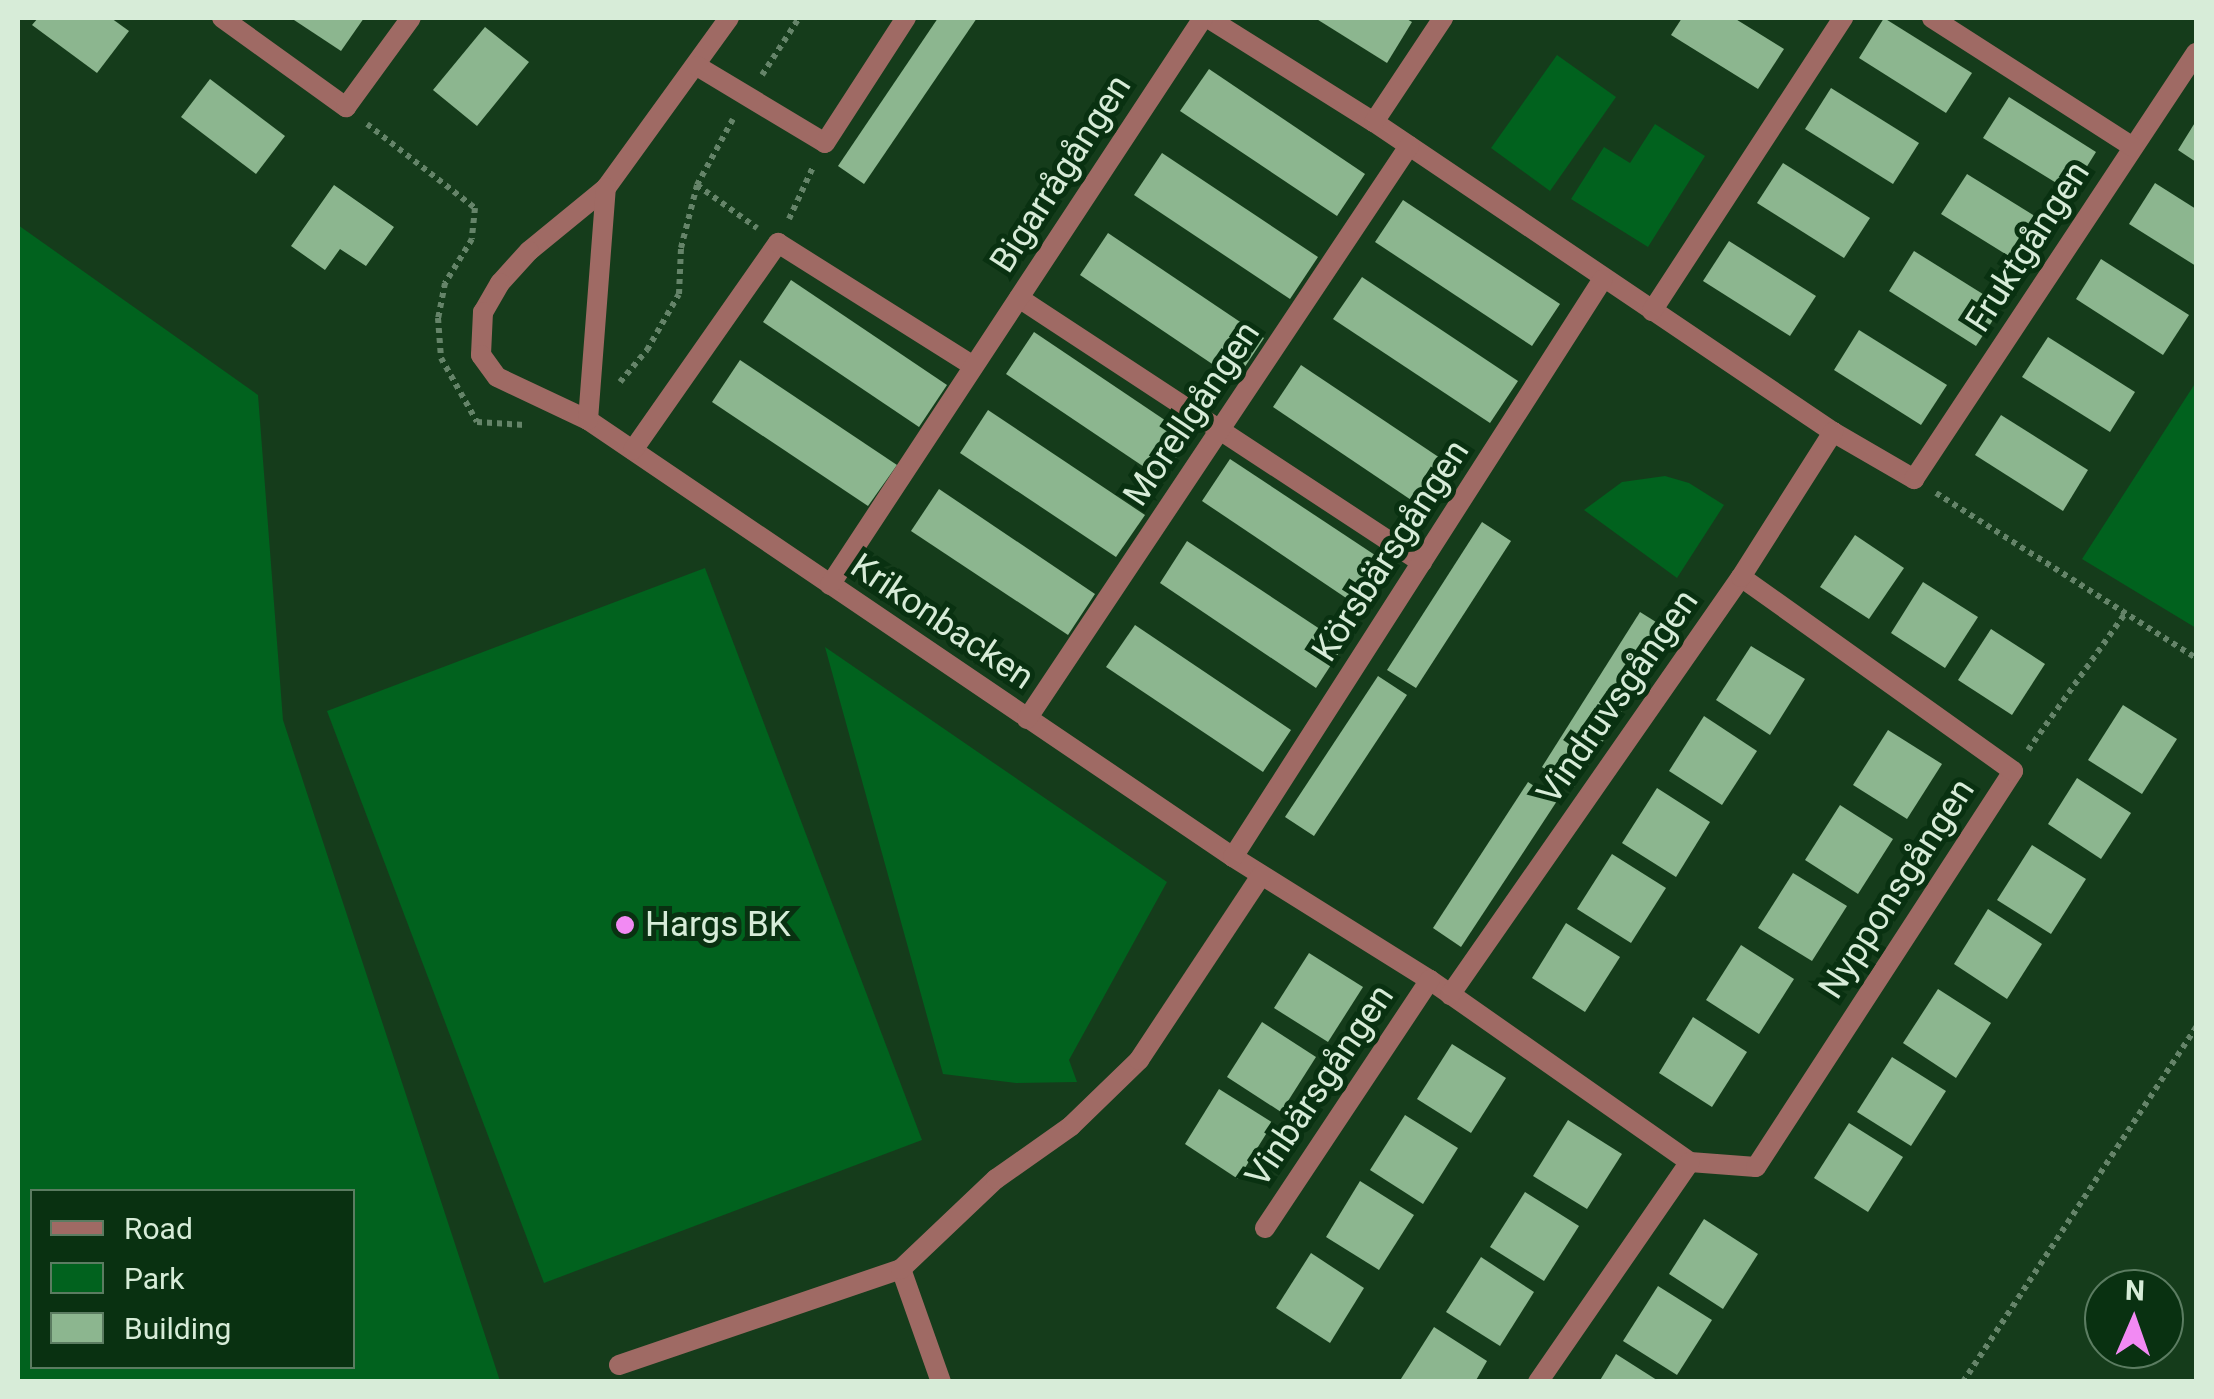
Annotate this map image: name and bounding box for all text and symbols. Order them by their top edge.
street label: Bigarrågången [982,68,1140,280]
street label: Fruktgången [1957,154,2099,340]
street label: Morellgången [1115,314,1269,514]
street label: Körsbärsgången [1304,432,1478,670]
street label: Krikonbacken [843,545,1041,699]
street label: Vindruvsgången [1529,582,1707,812]
street label: Nypponsgången [1810,771,1984,1007]
place label: Hargs BK [645,904,791,946]
marker: Hargs BK [614,914,636,936]
street label: Vinbärsgången [1237,977,1403,1195]
legend [30,1189,355,1369]
text: Road [124,1211,193,1246]
text: Park [124,1261,184,1296]
north arrow [2084,1269,2184,1369]
text: N [2125,1274,2145,1307]
text: Building [124,1311,231,1346]

